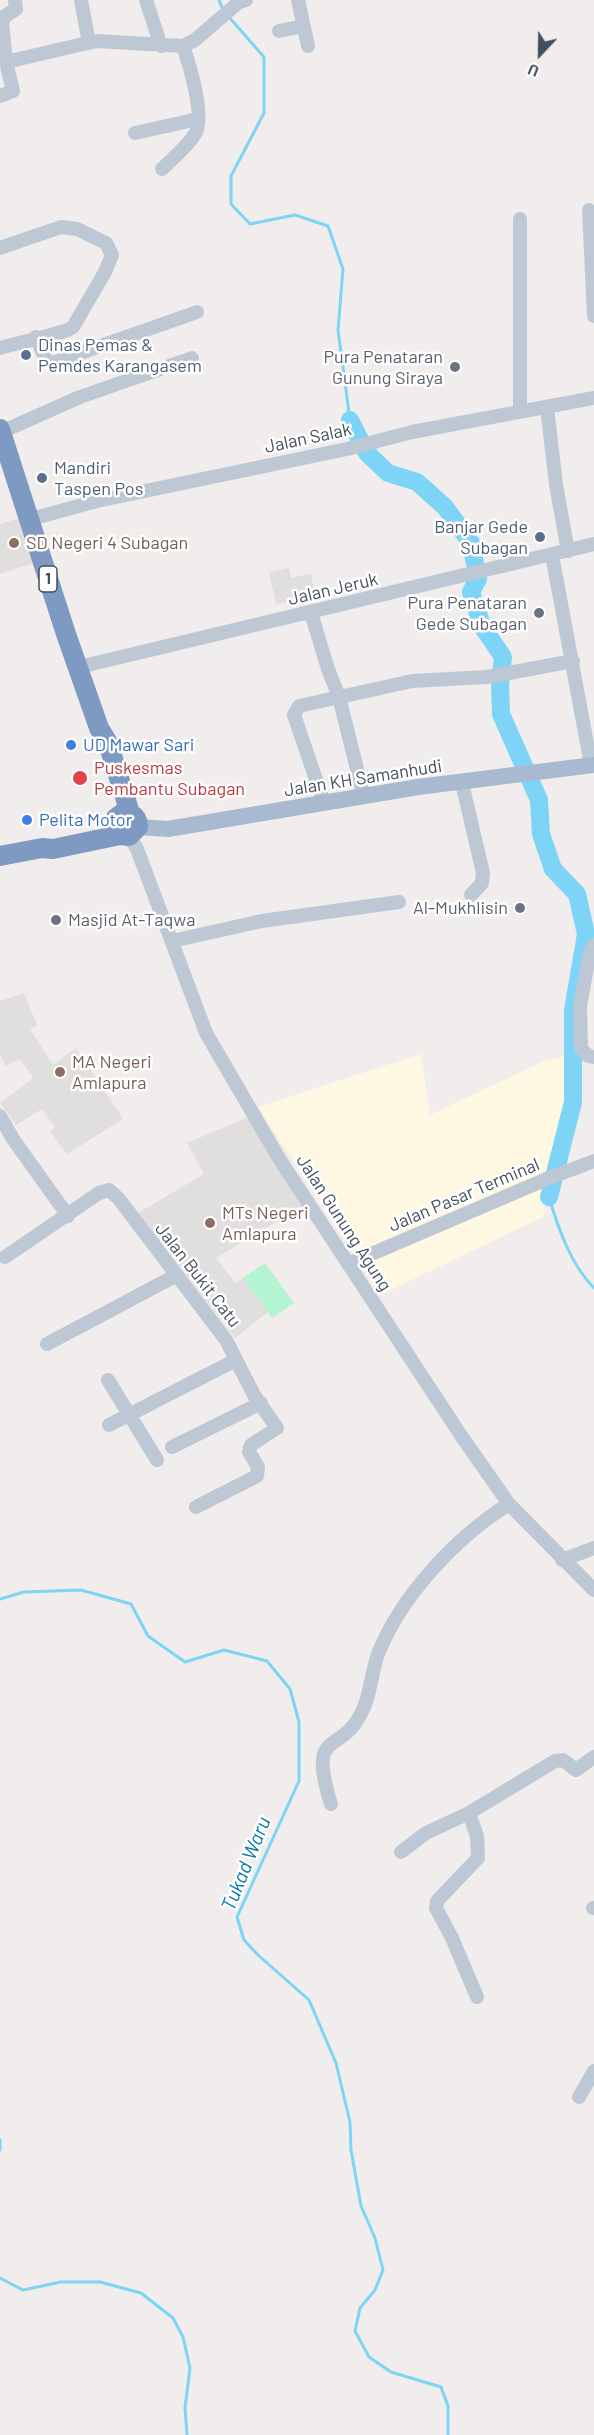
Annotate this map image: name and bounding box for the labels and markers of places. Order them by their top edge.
place label: Dinas Pemas & Pemdes Karangasem [38,334,202,376]
place label: Pura Penataran Gunung Siraya [323,346,443,388]
marker: Dinas Pemas & Pemdes Karangasem [19,348,33,362]
marker: Pura Penataran Gunung Siraya [448,360,462,374]
place label: Mandiri Taspen Pos [54,457,143,500]
marker: Mandiri Taspen Pos [35,471,49,485]
place label: Banjar Gede Subagan [434,516,528,558]
marker: Banjar Gede Subagan [533,530,547,544]
place label: SD Negeri 4 Subagan [26,532,188,554]
marker: SD Negeri 4 Subagan [7,536,21,550]
place label: Pura Penataran Gede Subagan [407,592,527,634]
marker: Pura Penataran Gede Subagan [532,606,546,620]
place label: UD Mawar Sari [83,734,194,756]
marker: UD Mawar Sari [64,738,78,752]
place label: Puskesmas Pembantu Subagan [94,757,245,800]
marker: Puskesmas Pembantu Subagan [71,769,89,787]
place label: Pelita Motor [39,809,132,831]
marker: Pelita Motor [20,813,34,827]
place label: Al-Mukhlisin [413,897,508,919]
marker: Al-Mukhlisin [513,901,527,915]
place label: Masjid At-Taqwa [68,909,195,931]
marker: Masjid At-Taqwa [49,913,63,927]
place label: MA Negeri Amlapura [72,1051,152,1094]
marker: MA Negeri Amlapura [53,1065,67,1079]
place label: MTs Negeri Amlapura [222,1202,309,1244]
marker: MTs Negeri Amlapura [203,1216,217,1230]

